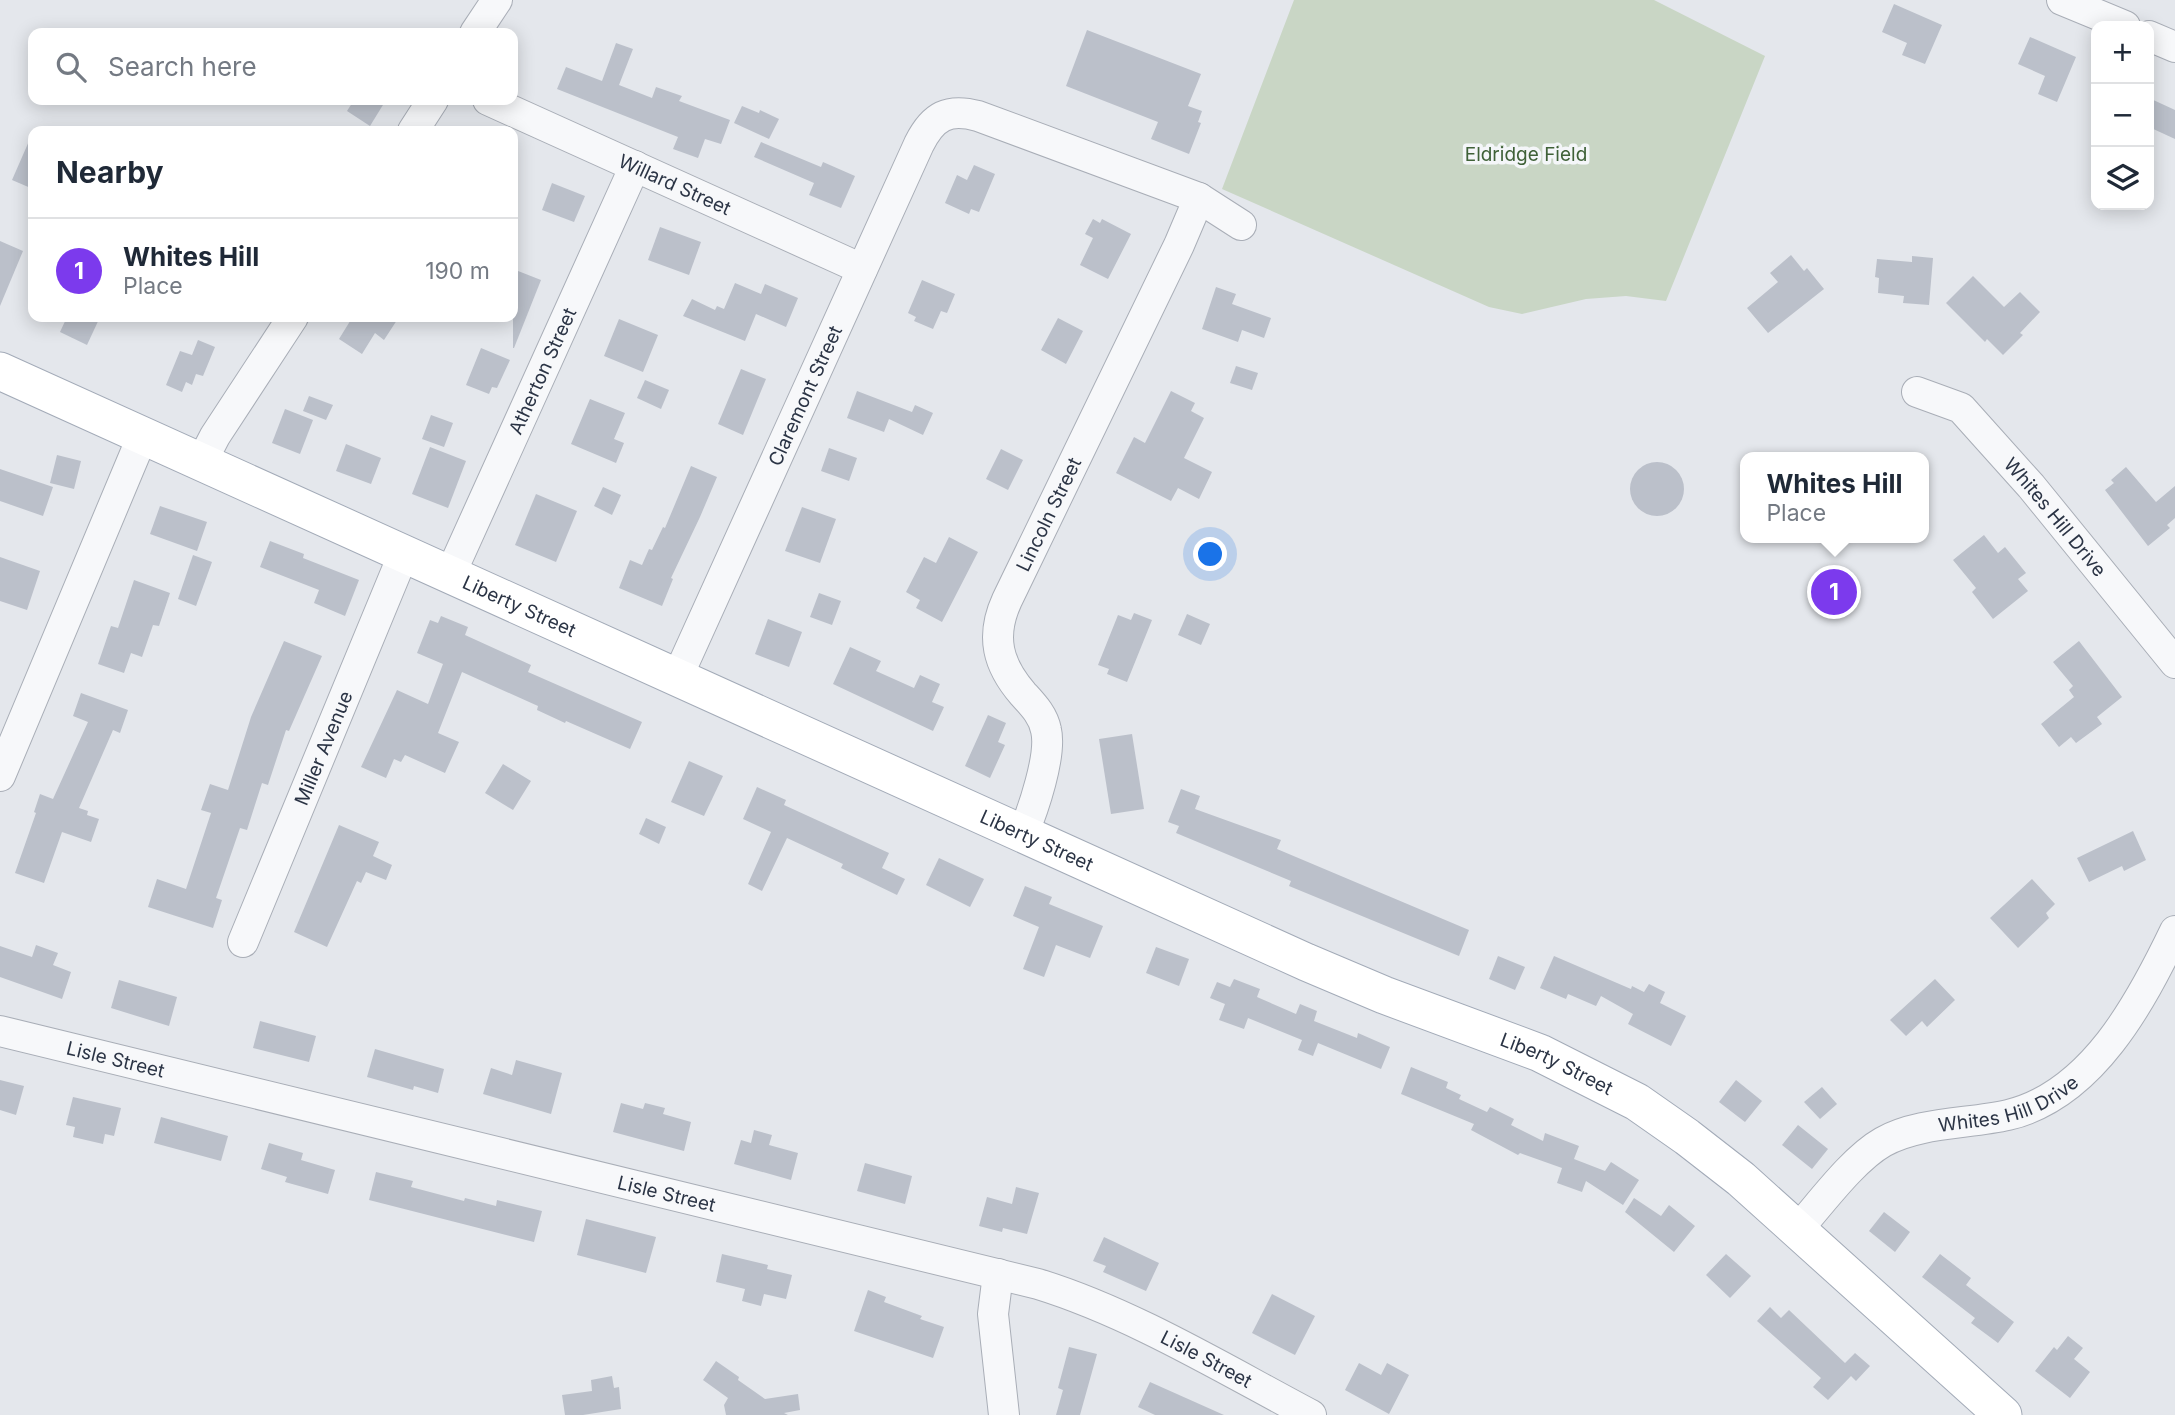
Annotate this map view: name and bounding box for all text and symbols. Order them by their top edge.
map controls [2091,21,2154,210]
button: + [2091,21,2154,84]
search box [28,28,518,105]
icon: search [52,48,90,86]
text: Search here [108,51,257,82]
button: − [2091,84,2154,147]
park label: Eldridge Field [1465,143,1587,166]
button: layers [2091,147,2154,210]
street label: Willard Street [615,150,734,220]
text: Nearby [56,154,164,190]
text: Whites Hill [123,241,259,272]
text: 1 [74,257,84,285]
text: 190 m [425,257,490,285]
text: Place [123,272,183,300]
street label: Atherton Street [504,304,581,438]
street label: Claremont Street [764,322,847,470]
popup [1740,452,1929,543]
street label: Whites Hill Drive [1999,453,2111,581]
street label: Lincoln Street [1012,454,1086,575]
text: Whites Hill [1766,468,1903,499]
text: Place [1766,499,1826,527]
your location [1193,537,1227,571]
pin: 1 [1811,566,1857,618]
street label: Liberty Street [459,571,579,642]
street label: Miller Avenue [290,688,358,809]
street label: Liberty Street [976,805,1097,876]
street label: Liberty Street [1497,1028,1617,1100]
street label: Lisle Street [64,1037,167,1083]
street label: Whites Hill Drive [1937,1071,2083,1137]
street label: Lisle Street [615,1171,718,1217]
street label: Lisle Street [1157,1326,1256,1393]

